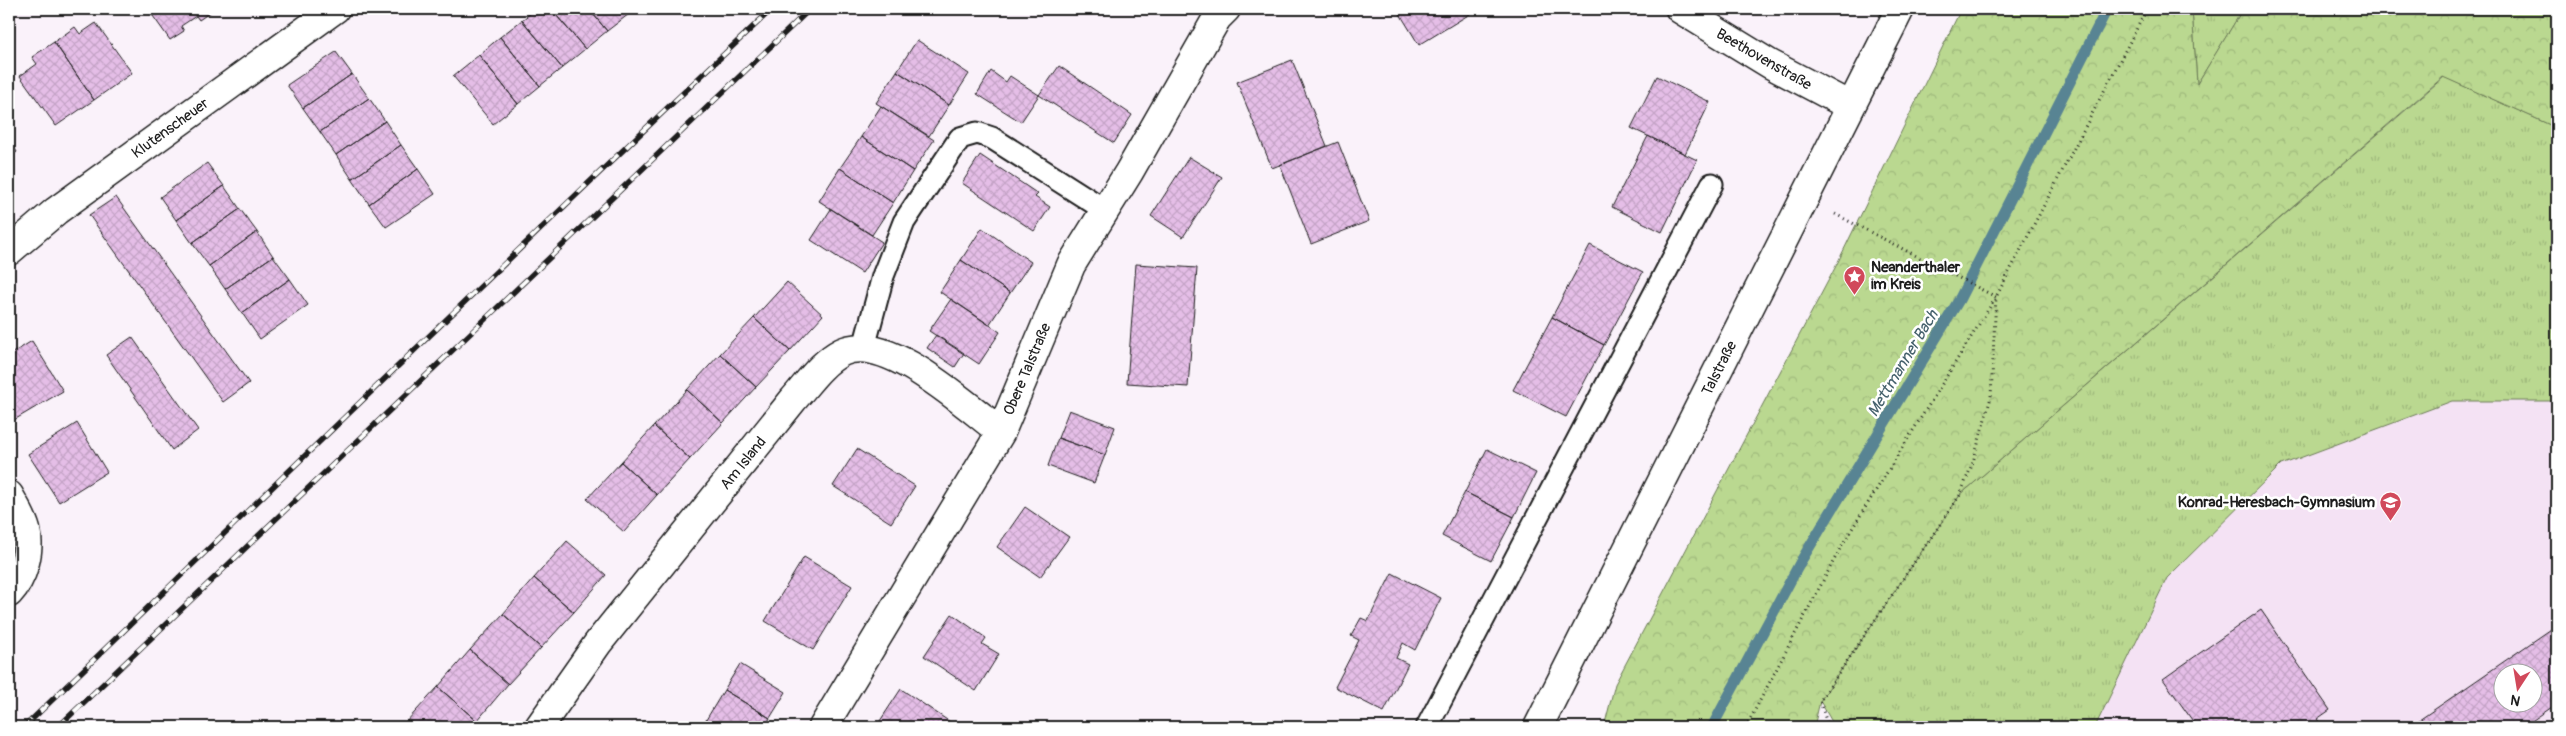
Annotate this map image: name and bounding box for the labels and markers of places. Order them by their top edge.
place label: Neanderthaler im Kreis [1871,258,1961,294]
place icon: Neanderthaler im Kreis [1843,264,1867,295]
school or university icon: Konrad-Heresbach-Gymnasium [2379,490,2403,521]
place label: Konrad-Heresbach-Gymnasium [2178,493,2375,512]

